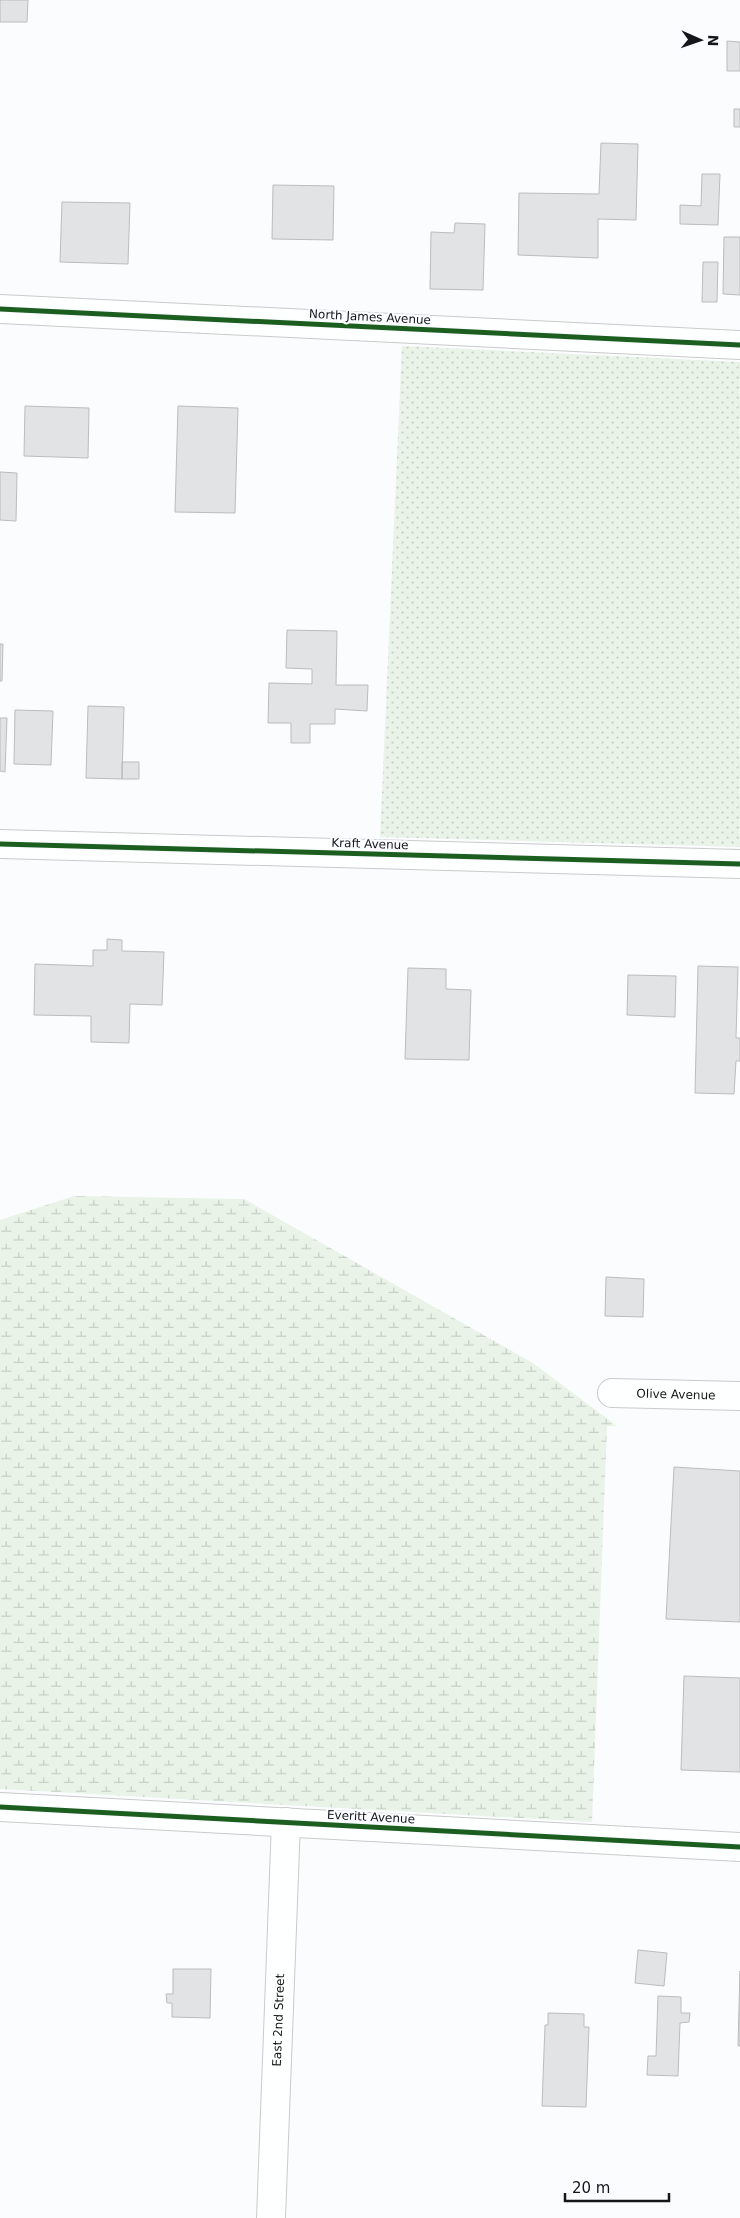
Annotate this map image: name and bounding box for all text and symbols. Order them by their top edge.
north arrow [675,15,725,65]
text: N [705,34,721,47]
street label: North James Avenue [309,307,431,327]
street label: Kraft Avenue [331,836,409,852]
street label: Olive Avenue [636,1387,716,1402]
street label: Everitt Avenue [327,1808,415,1826]
street label: East 2nd Street [270,1973,287,2067]
scale bar [565,2170,669,2202]
text: 20 m [572,2179,610,2197]

